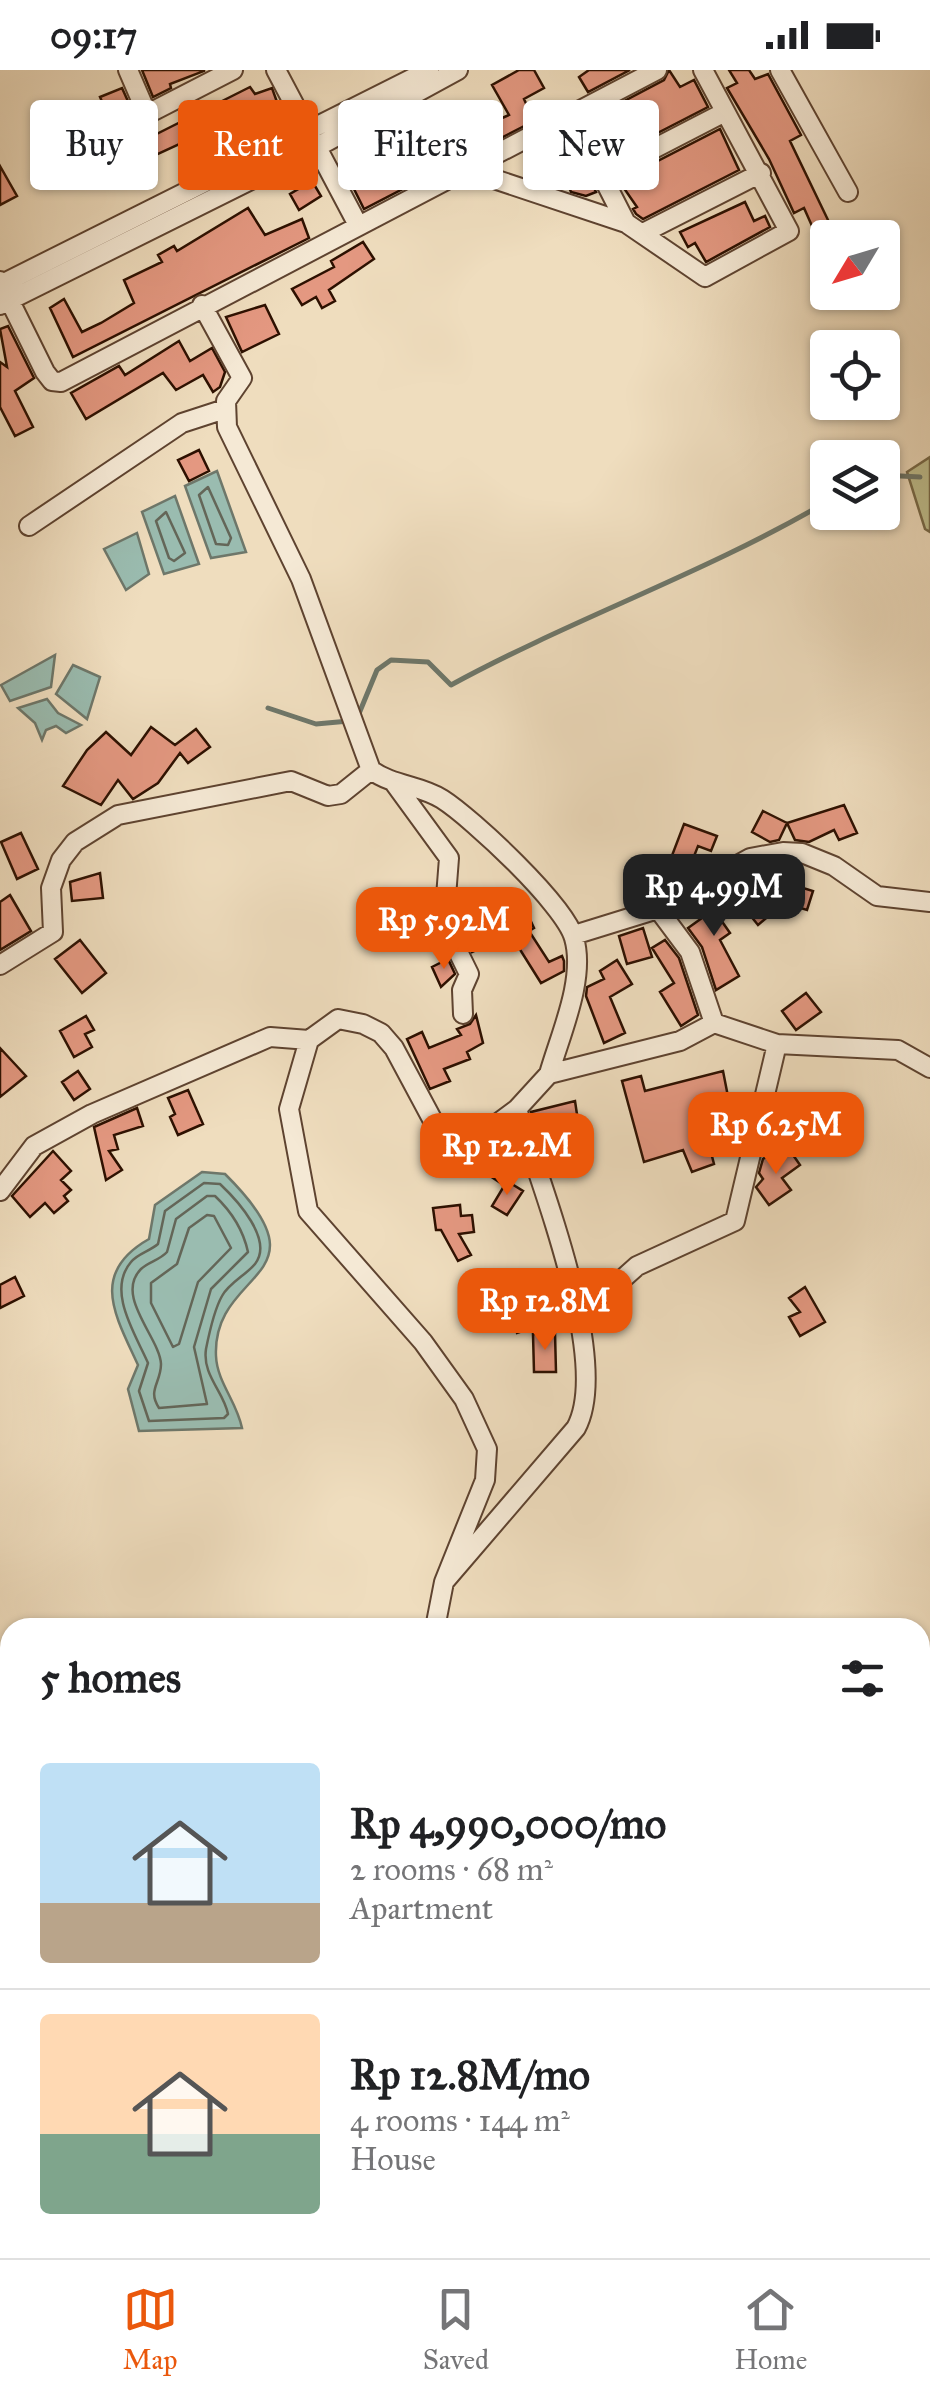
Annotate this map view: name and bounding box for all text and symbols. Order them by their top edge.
text: 09:17 [50,12,137,58]
chip: Buy [30,100,158,190]
chip: Rent [178,100,318,190]
chip: Filters [338,100,503,190]
chip: New [523,100,659,190]
north arrow [810,220,900,310]
map controls [810,220,900,530]
button: locate [810,330,900,420]
button: layers [810,440,900,530]
pin: Rp 4.99M [611,854,817,939]
text: Rp 4.99M [645,867,783,906]
pin: Rp 5.92M [341,887,547,972]
text: Rp 5.92M [378,900,510,939]
pin: Rp 6.25M [673,1092,879,1177]
text: Rp 6.25M [710,1105,842,1144]
pin: Rp 12.2M [404,1113,610,1198]
text: Rp 12.2M [442,1126,572,1165]
pin: Rp 12.8M [442,1268,648,1353]
text: Rp 12.8M [479,1281,611,1320]
icon: filters [835,1651,890,1706]
text: 5 homes [40,1652,181,1704]
text: Rp 4,990,000/mo [350,1798,666,1850]
icon: home [120,1803,240,1923]
text: 2 rooms · 68 m² [350,1850,553,1889]
text: Apartment [350,1889,493,1928]
text: Rp 12.8M/mo [350,2049,590,2101]
icon: home [120,2054,240,2174]
text: 4 rooms · 144 m² [350,2101,570,2140]
text: House [350,2140,436,2179]
tab: Map [123,2282,178,2377]
tab: Saved [423,2282,489,2377]
tab: Home [734,2282,807,2377]

